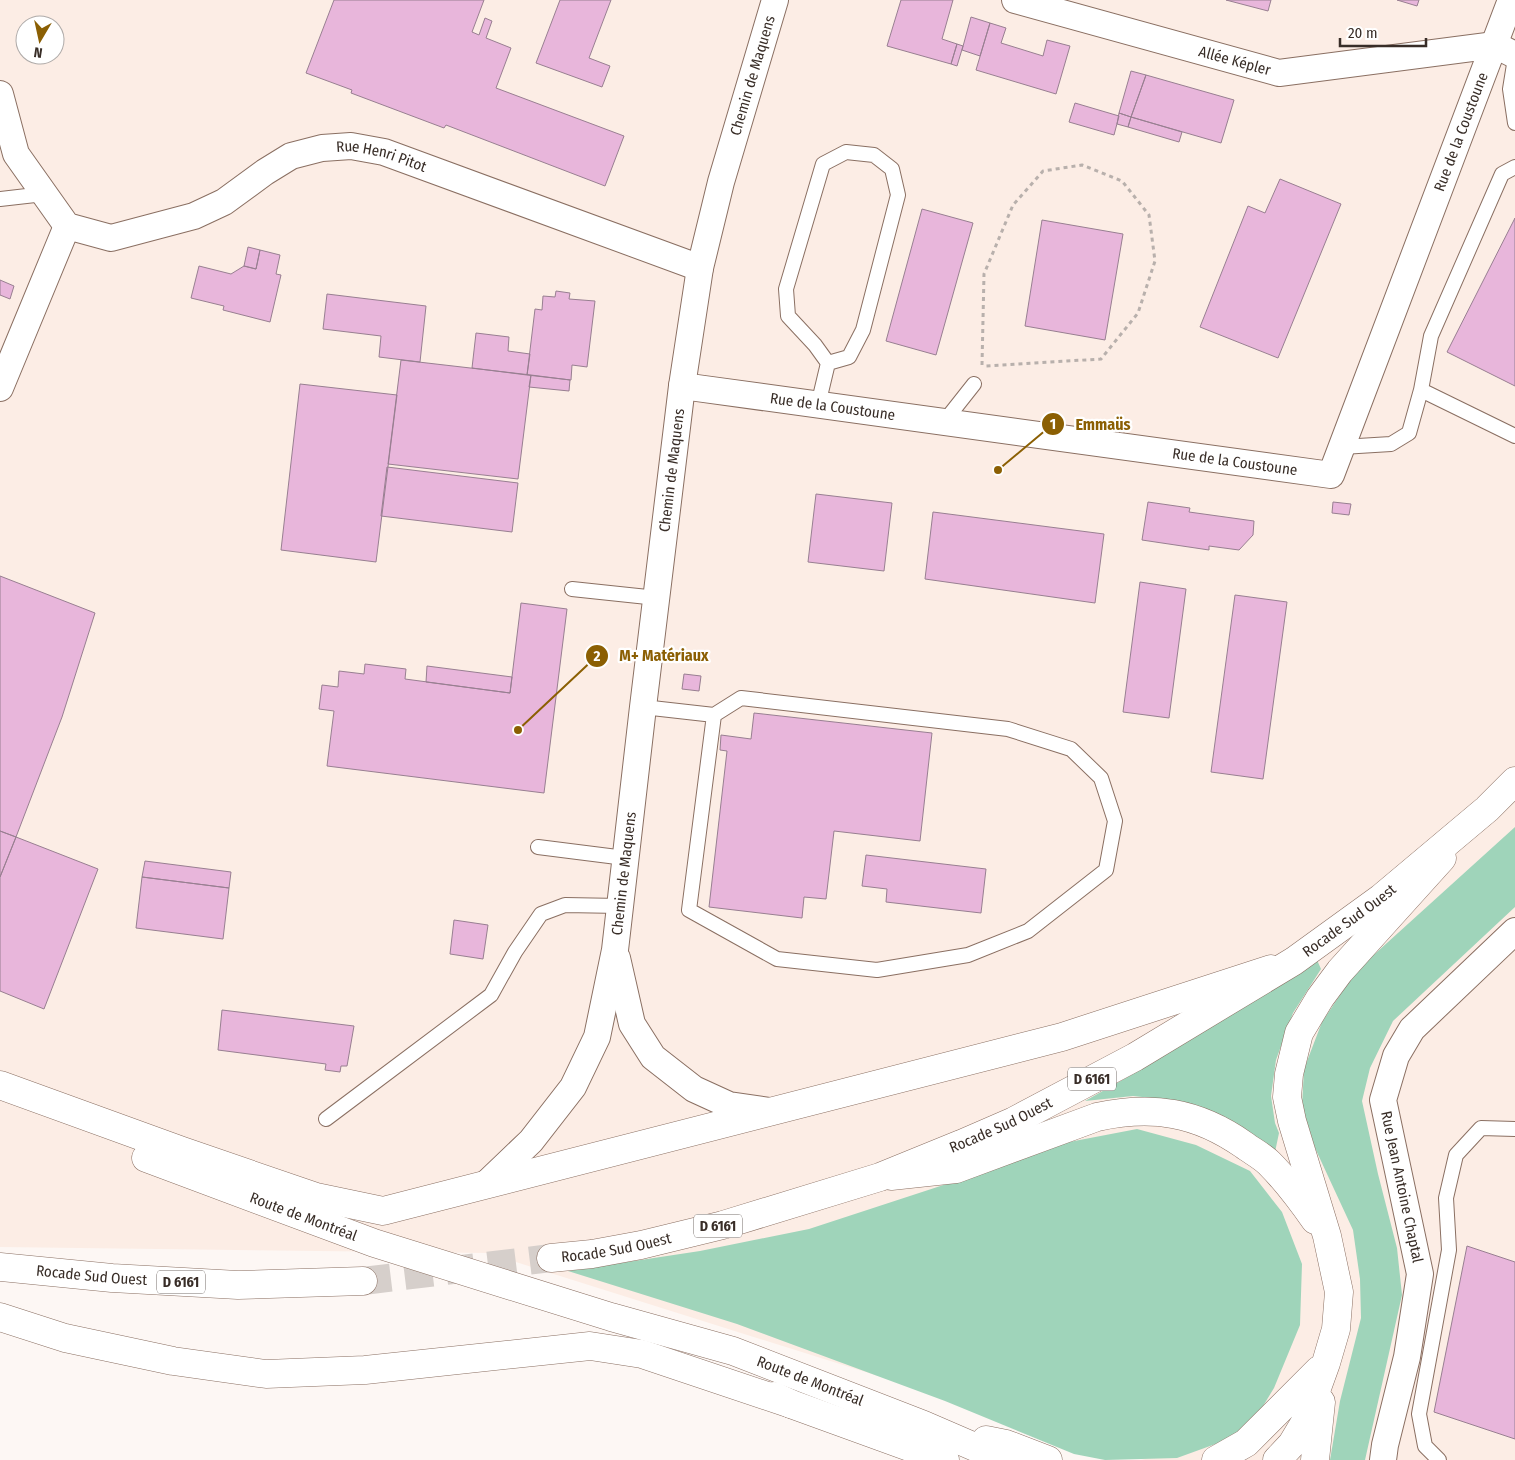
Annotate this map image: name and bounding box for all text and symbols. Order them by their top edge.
street label: Chemin de Maquens [726,13,779,138]
north arrow [15,15,65,65]
scale bar [1340,15,1426,47]
text: 20 m [1348,24,1378,42]
street label: Allée Képler [1197,42,1273,79]
text: N [33,43,44,61]
street label: Rue de la Coustoune [1430,70,1492,194]
street label: Rue Henri Pitot [336,137,429,176]
street label: Rue de la Coustoune [769,389,896,424]
street label: Chemin de Maquens [655,408,688,533]
callout: Emmaüs [1041,408,1141,439]
text: 1 [1050,415,1056,433]
text: Emmaüs [1075,415,1131,434]
street label: Rue de la Coustoune [1171,444,1298,479]
callout: M+ Matériaux [584,640,719,671]
text: M+ Matériaux [619,646,709,665]
text: 2 [593,647,601,665]
street label: Chemin de Maquens [608,811,640,936]
street label: Rocade Sud Ouest [1299,880,1400,961]
road number: D 6161 [1068,1068,1116,1090]
street label: Rocade Sud Ouest [947,1093,1055,1157]
street label: Rue Jean Antoine Chaptal [1377,1109,1427,1265]
street label: Route de Montréal [247,1189,360,1245]
road number: D 6161 [694,1214,742,1238]
street label: Rocade Sud Ouest [560,1229,673,1266]
street label: Rocade Sud Ouest [35,1262,148,1289]
road number: D 6161 [157,1270,205,1294]
street label: Route de Montréal [754,1352,866,1410]

